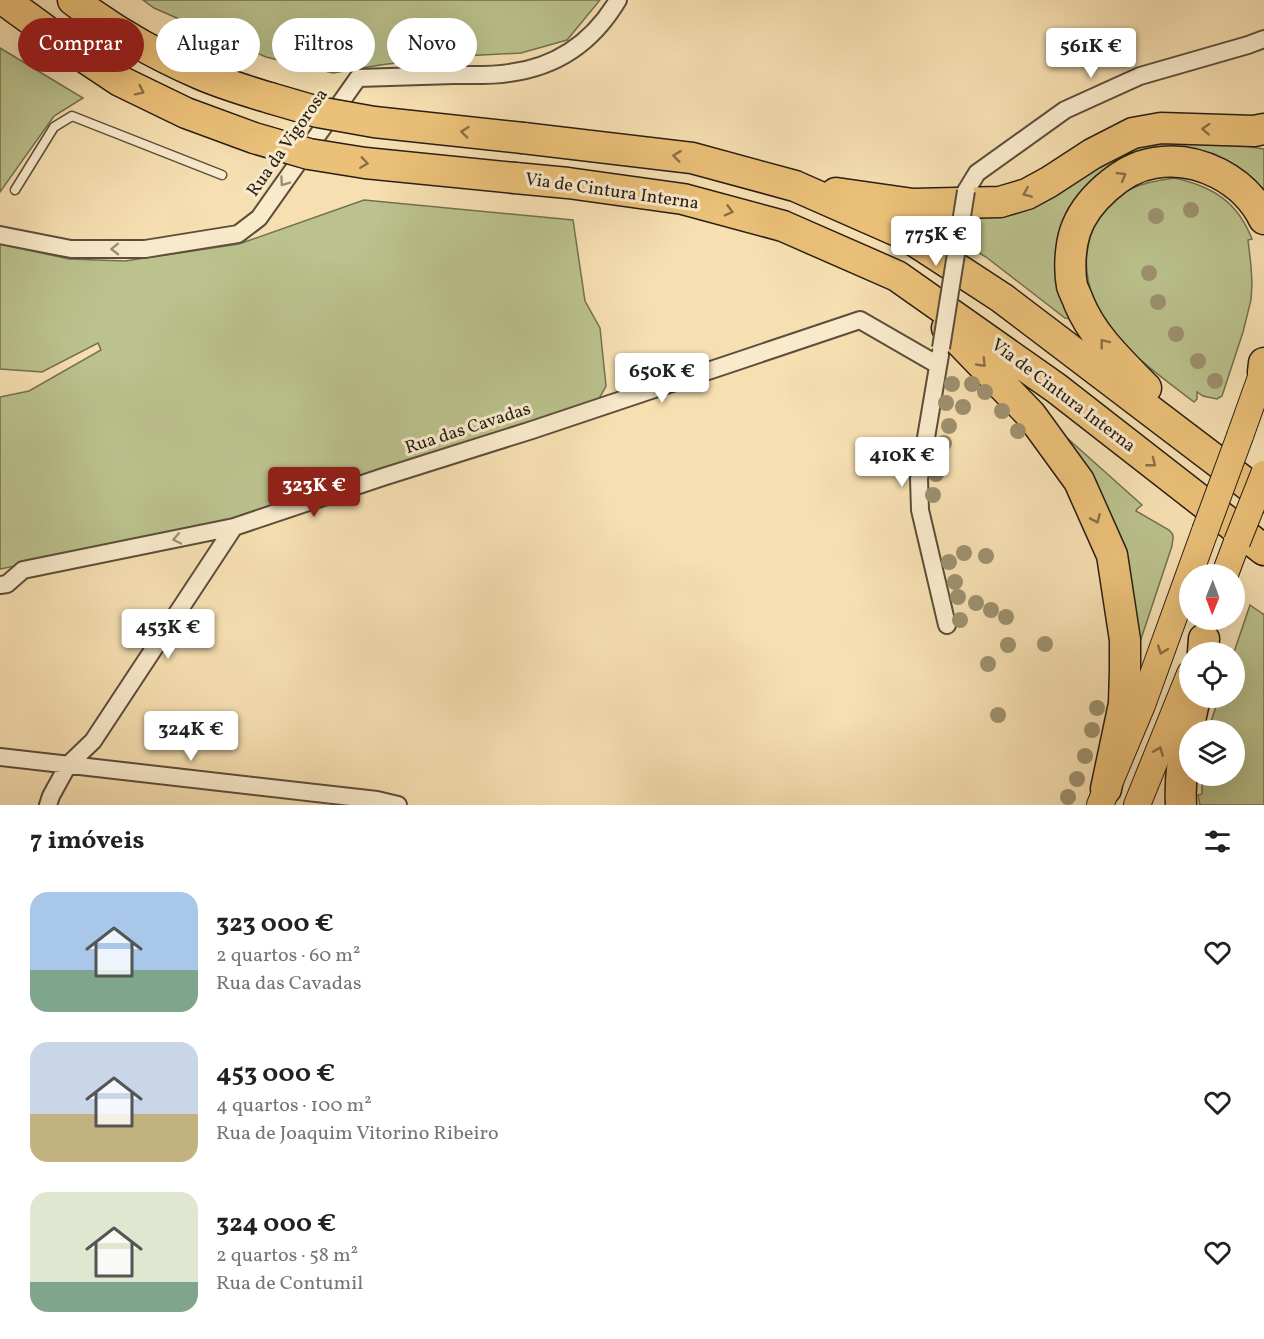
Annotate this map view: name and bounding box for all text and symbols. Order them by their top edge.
chip: Comprar [18,18,144,72]
chip: Alugar [156,18,260,72]
chip: Filtros [272,18,375,72]
chip: Novo [387,18,477,72]
pin: 561K € [1042,28,1140,79]
text: 561K € [1060,33,1122,61]
one-way arrow [134,83,145,95]
street label: Rua da Vigorosa [241,84,335,202]
one-way arrow [1201,123,1210,136]
one-way arrow [460,126,469,139]
one-way arrow [673,150,682,163]
one-way arrow [360,156,369,169]
street label: Via de Cintura Interna [523,167,701,217]
one-way arrow [1116,172,1126,184]
one-way arrow [280,175,291,186]
one-way arrow [1023,186,1034,198]
one-way arrow [723,204,734,216]
pin: 775K € [887,216,985,267]
text: 775K € [905,221,967,249]
one-way arrow [110,243,119,255]
street label: Via de Cintura Interna [985,333,1141,459]
one-way arrow [1101,339,1112,350]
pin: 650K € [613,353,711,404]
one-way arrow [974,356,985,367]
text: 650K € [629,358,695,386]
street label: Rua das Cavadas [402,397,534,461]
pin: 410K € [853,437,951,488]
text: 410K € [869,442,935,470]
one-way arrow [1145,455,1156,466]
pin: 323K € [265,467,363,518]
text: 323K € [282,472,346,500]
one-way arrow [1089,513,1101,524]
one-way arrow [172,532,182,545]
north arrow [1179,564,1245,630]
map controls [1179,564,1245,786]
pin: 453K € [119,609,217,660]
text: 453K € [136,614,200,642]
button: locate [1179,642,1245,708]
one-way arrow [1157,644,1170,655]
pin: 324K € [142,711,240,762]
text: 324K € [158,716,224,744]
button: layers [1179,720,1245,786]
one-way arrow [1151,746,1164,757]
text: 7 imóveis [30,823,145,859]
icon: filters [1201,825,1234,858]
text: 323 000 € [216,906,334,942]
icon: home [78,916,150,988]
icon: heart [1201,936,1234,969]
text: 2 quartos · 60 m² [216,942,360,970]
text: Rua das Cavadas [216,970,361,998]
text: 453 000 € [216,1056,335,1092]
icon: home [78,1066,150,1138]
icon: heart [1201,1086,1234,1119]
text: 4 quartos · 100 m² [216,1092,372,1120]
text: Rua de Joaquim Vitorino Ribeiro [216,1120,499,1148]
text: 324 000 € [216,1206,336,1242]
icon: home [78,1216,150,1288]
icon: heart [1201,1236,1234,1269]
text: 2 quartos · 58 m² [216,1242,358,1270]
text: Rua de Contumil [216,1270,363,1298]

